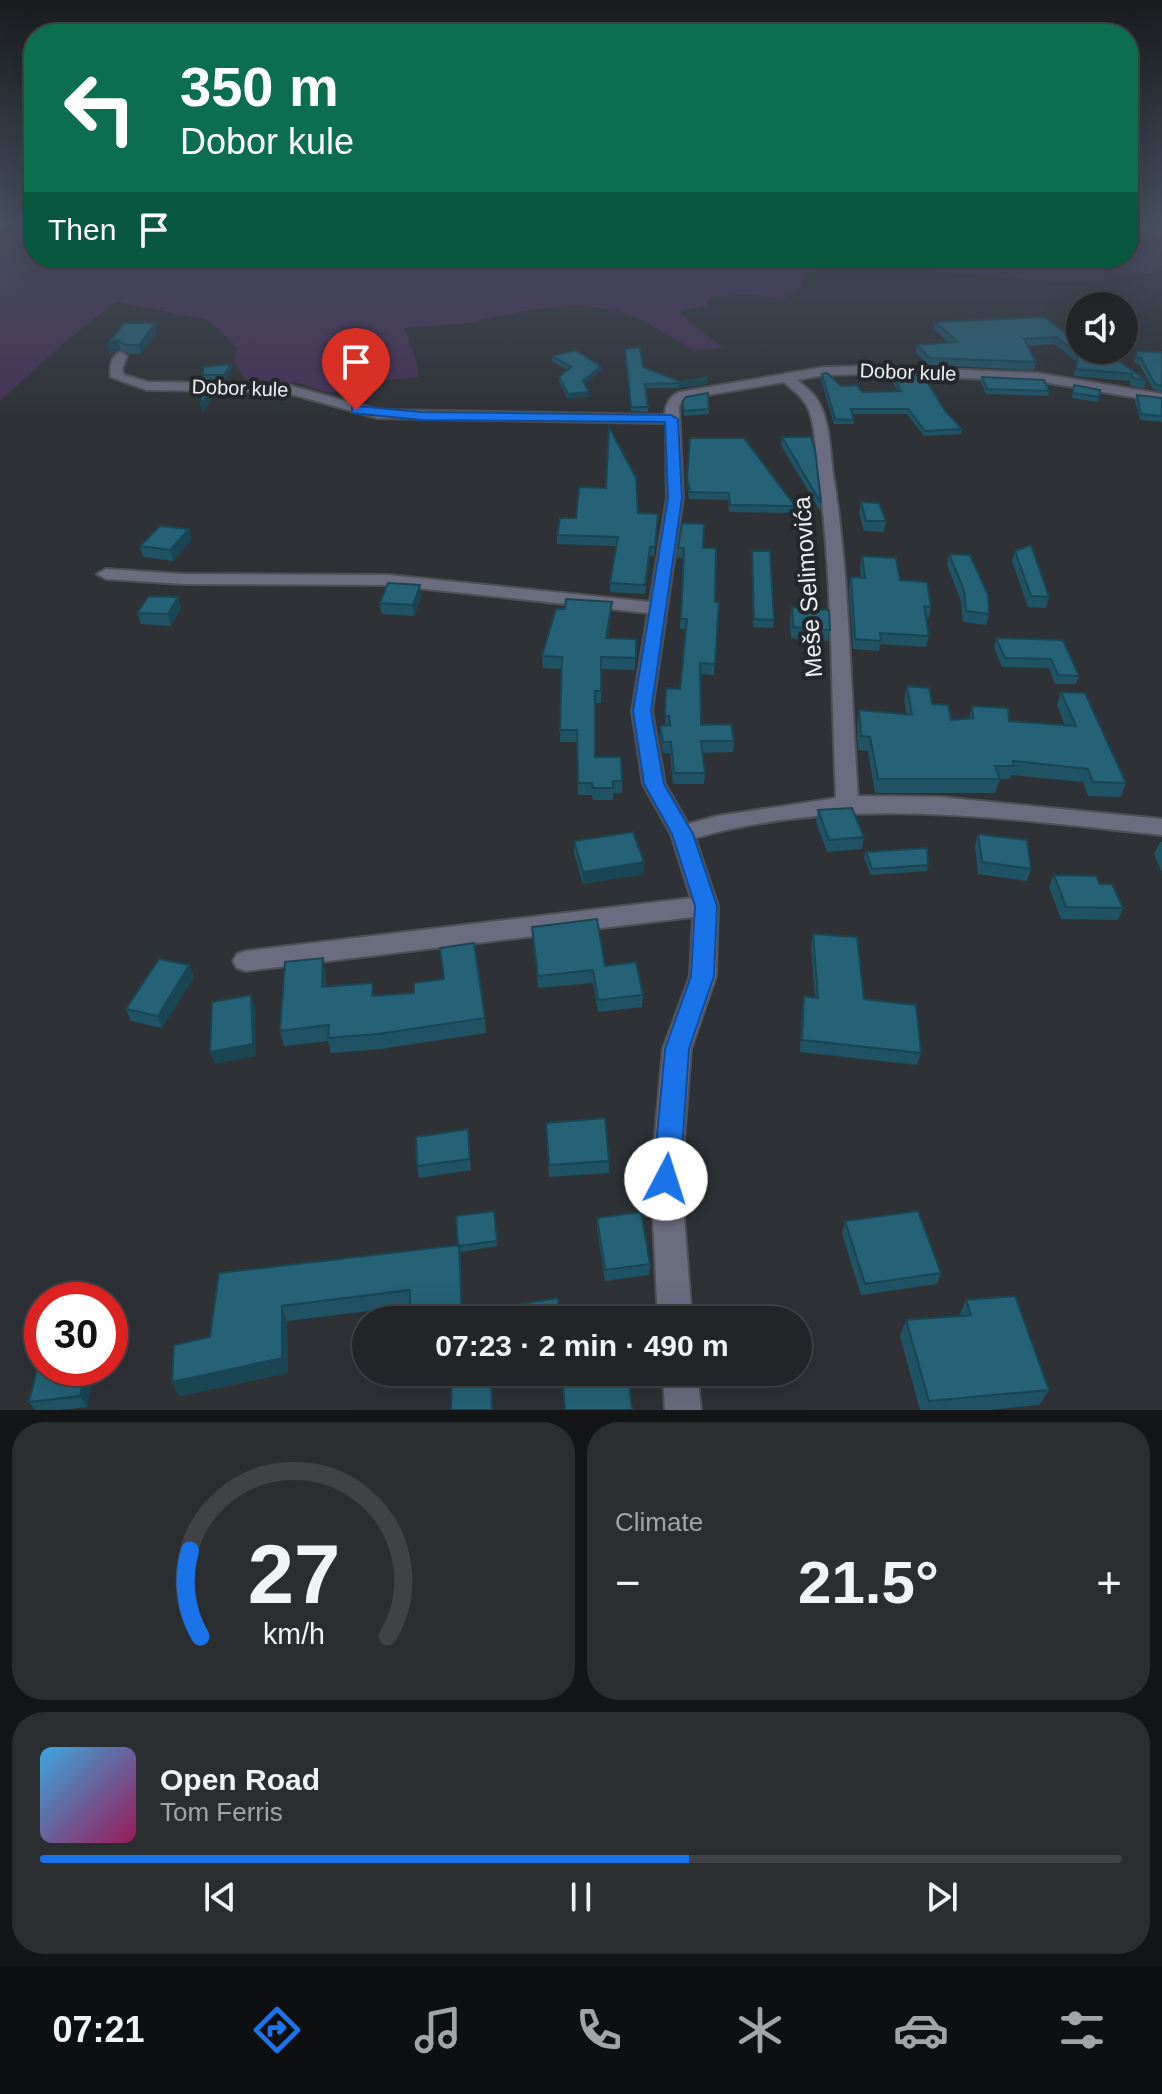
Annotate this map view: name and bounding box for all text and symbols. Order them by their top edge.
text: 350 m [180,55,339,118]
icon: left [48,56,152,160]
text: Dobor kule [180,121,354,162]
icon: arrive [132,208,176,252]
text: Then [48,213,116,246]
map controls [1066,292,1138,364]
button: sound [1066,292,1138,364]
pin [322,328,390,410]
icon: arrive [334,340,378,384]
street label: Dobor kule [859,359,957,385]
street label: Dobor kule [191,375,289,401]
street label: Meše Selimovića [788,495,827,678]
position arrow [624,1137,708,1221]
speed limit sign: 30 [24,1282,128,1386]
text: 07:23 · 2 min · 490 m [435,1329,729,1362]
text: Climate [615,1507,703,1537]
text: 27 [247,1528,340,1621]
text: 21.5° [798,1549,939,1616]
text: − [615,1558,641,1607]
text: + [1096,1558,1122,1607]
text: km/h [263,1618,324,1650]
text: Open Road [160,1763,320,1796]
text: Tom Ferris [160,1797,283,1827]
icon: previous [198,1875,242,1919]
icon: pause [559,1875,603,1919]
icon: next [920,1875,964,1919]
icon: directions [249,2002,305,2058]
icon: music [410,2002,466,2058]
icon: phone [571,2002,627,2058]
icon: climate [732,2002,788,2058]
icon: car [893,2002,949,2058]
icon: filters [1054,2002,1110,2058]
text: 07:21 [52,2009,145,2050]

